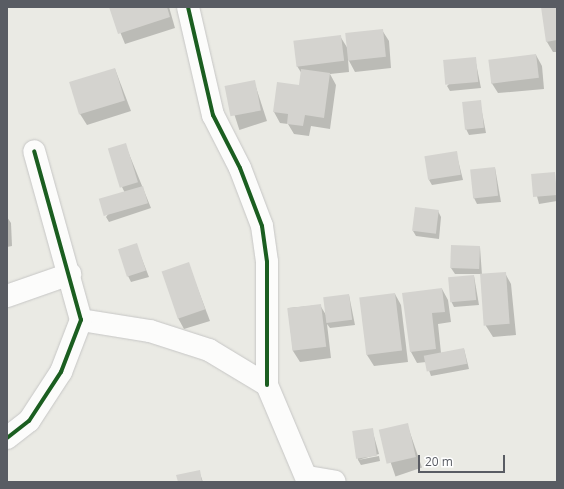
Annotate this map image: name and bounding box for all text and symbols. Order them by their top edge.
scale bar [420,447,507,473]
text: 20 m [425,453,453,470]

